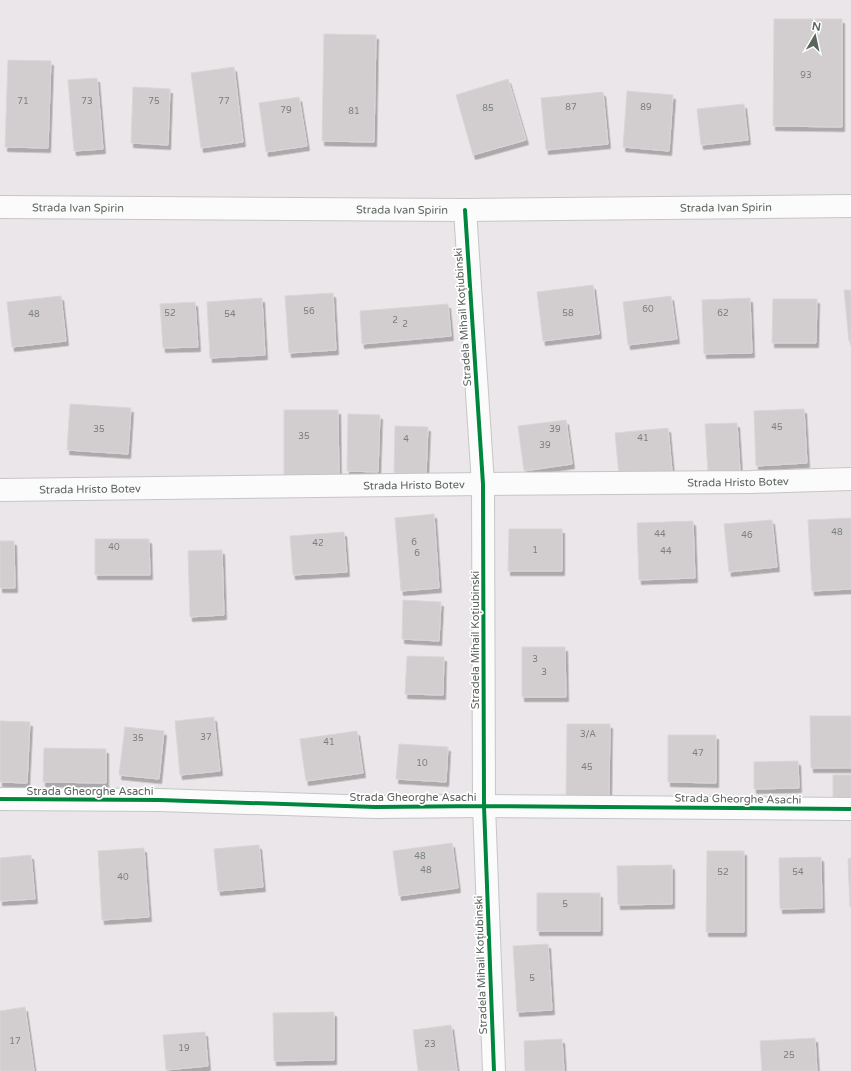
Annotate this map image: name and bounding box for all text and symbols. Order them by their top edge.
north arrow [795,16,835,56]
text: N [811,20,822,34]
house number: 93 [800,70,812,81]
house number: 71 [17,96,29,107]
house number: 73 [81,96,93,107]
house number: 75 [148,96,160,107]
house number: 77 [218,96,230,107]
house number: 87 [565,102,577,113]
house number: 89 [640,102,652,113]
house number: 85 [482,103,494,114]
house number: 79 [280,105,292,116]
house number: 81 [348,106,360,117]
street label: Strada Ivan Spirin [680,200,772,214]
street label: Strada Ivan Spirin [32,201,124,214]
street label: Strada Ivan Spirin [356,203,448,216]
street label: Stradela Mihail Koțiubinski [452,247,474,387]
house number: 60 [642,304,654,315]
house number: 56 [303,306,315,317]
house number: 52 [164,308,176,319]
house number: 58 [562,308,574,319]
house number: 62 [717,308,729,319]
house number: 48 [28,309,40,320]
house number: 54 [224,309,236,320]
house number: 2 [392,315,398,326]
house number: 2 [402,319,408,330]
house number: 45 [771,422,783,433]
house number: 35 [93,424,105,435]
house number: 39 [549,424,561,435]
house number: 35 [298,431,310,442]
house number: 41 [637,433,649,444]
house number: 4 [403,434,409,445]
house number: 39 [539,440,551,451]
street label: Strada Hristo Botev [687,474,789,489]
street label: Strada Hristo Botev [363,478,465,492]
street label: Strada Hristo Botev [39,482,141,496]
house number: 48 [831,527,843,538]
house number: 44 [654,529,666,540]
house number: 46 [741,530,753,541]
house number: 6 [411,537,417,548]
house number: 42 [312,538,324,549]
house number: 40 [108,542,120,553]
house number: 1 [532,545,538,556]
house number: 44 [660,546,672,557]
house number: 6 [414,548,420,559]
street label: Stradela Mihail Koțiubinski [469,571,482,709]
house number: 3 [532,654,538,665]
house number: 3 [541,667,547,678]
house number: 3/A [580,729,596,740]
house number: 37 [200,732,212,743]
house number: 35 [132,733,144,744]
house number: 41 [323,737,335,748]
house number: 47 [692,748,704,759]
house number: 10 [416,758,428,769]
house number: 45 [581,762,593,773]
street label: Strada Gheorghe Asachi [27,785,153,798]
street label: Strada Gheorghe Asachi [350,791,476,804]
street label: Strada Gheorghe Asachi [674,791,802,807]
house number: 48 [414,851,426,862]
house number: 48 [420,865,432,876]
house number: 52 [717,867,729,878]
house number: 54 [792,867,804,878]
house number: 40 [117,872,129,883]
street label: Stradela Mihail Koțiubinski [472,896,490,1034]
house number: 5 [562,899,568,910]
house number: 5 [529,973,535,984]
house number: 17 [9,1036,21,1047]
house number: 23 [424,1039,436,1050]
house number: 19 [178,1043,190,1054]
house number: 25 [783,1050,795,1061]

